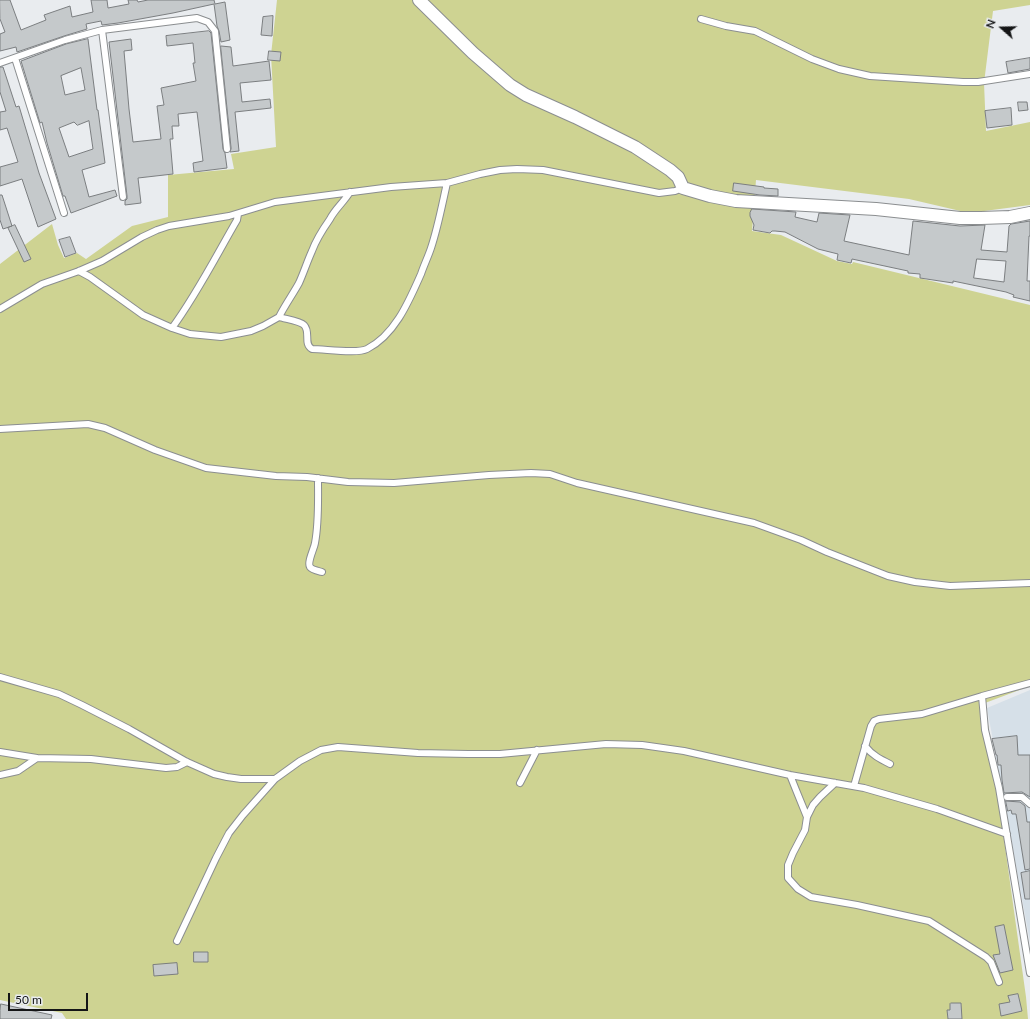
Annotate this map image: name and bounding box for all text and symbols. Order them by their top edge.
north arrow [982,8,1022,48]
text: N [983,18,998,30]
scale bar [10,985,90,1011]
text: 50 m [15,992,42,1007]

